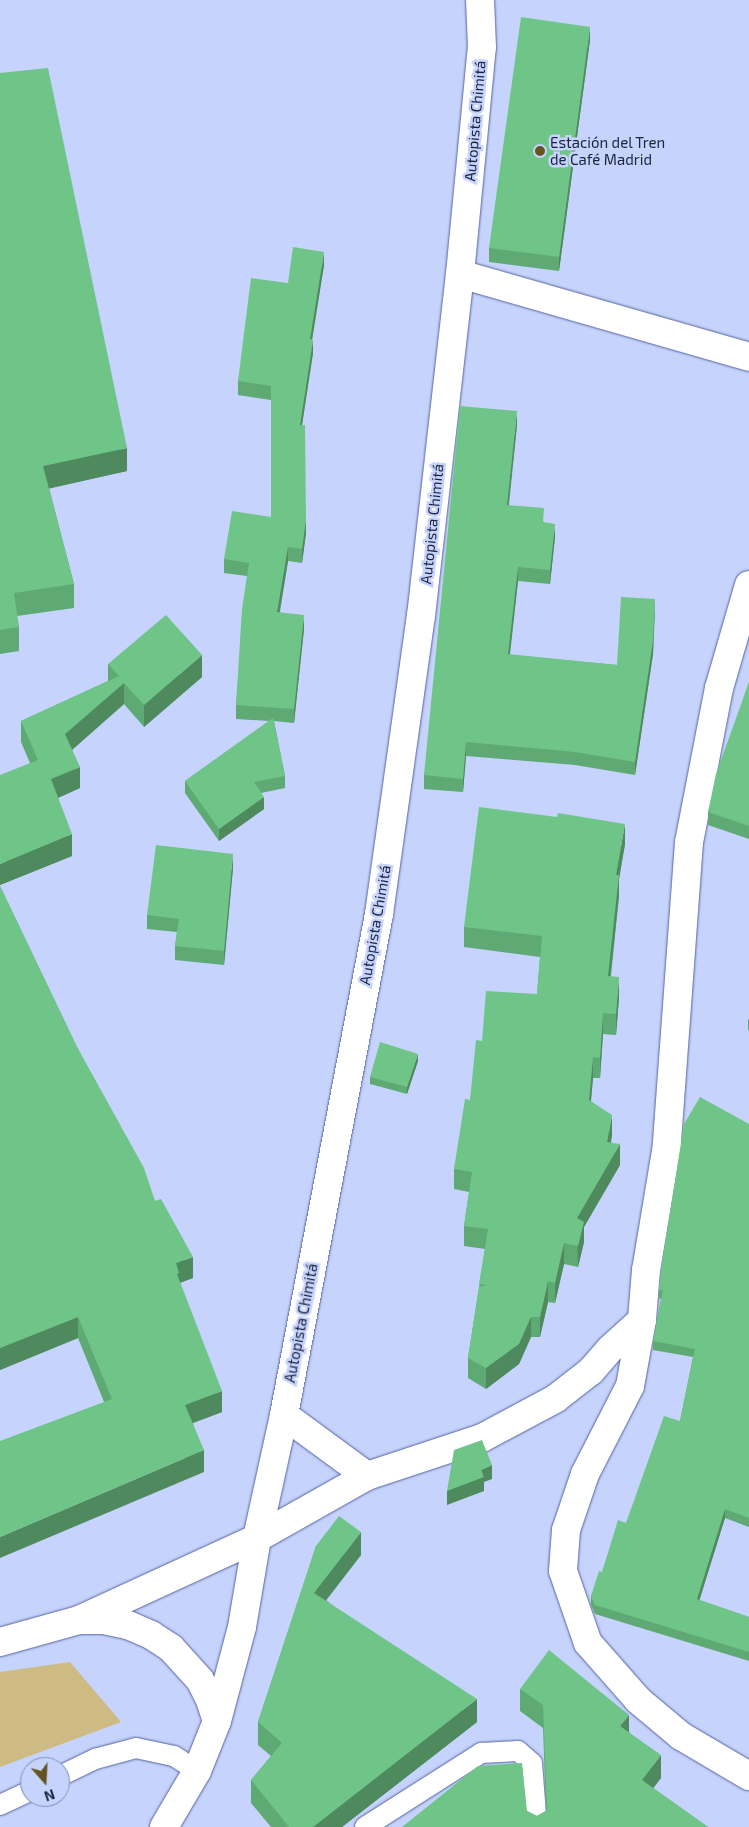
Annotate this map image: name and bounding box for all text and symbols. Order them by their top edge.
street label: Autopista Chimitá [461,60,489,182]
place label: Estación del Tren de Café Madrid [550,133,666,168]
marker: Estación del Tren de Café Madrid [534,145,546,157]
street label: Autopista Chimitá [417,463,447,585]
street label: Autopista Chimitá [356,864,394,986]
street label: Autopista Chimitá [281,1262,321,1384]
north arrow [20,1757,70,1807]
text: N [42,1786,57,1805]

